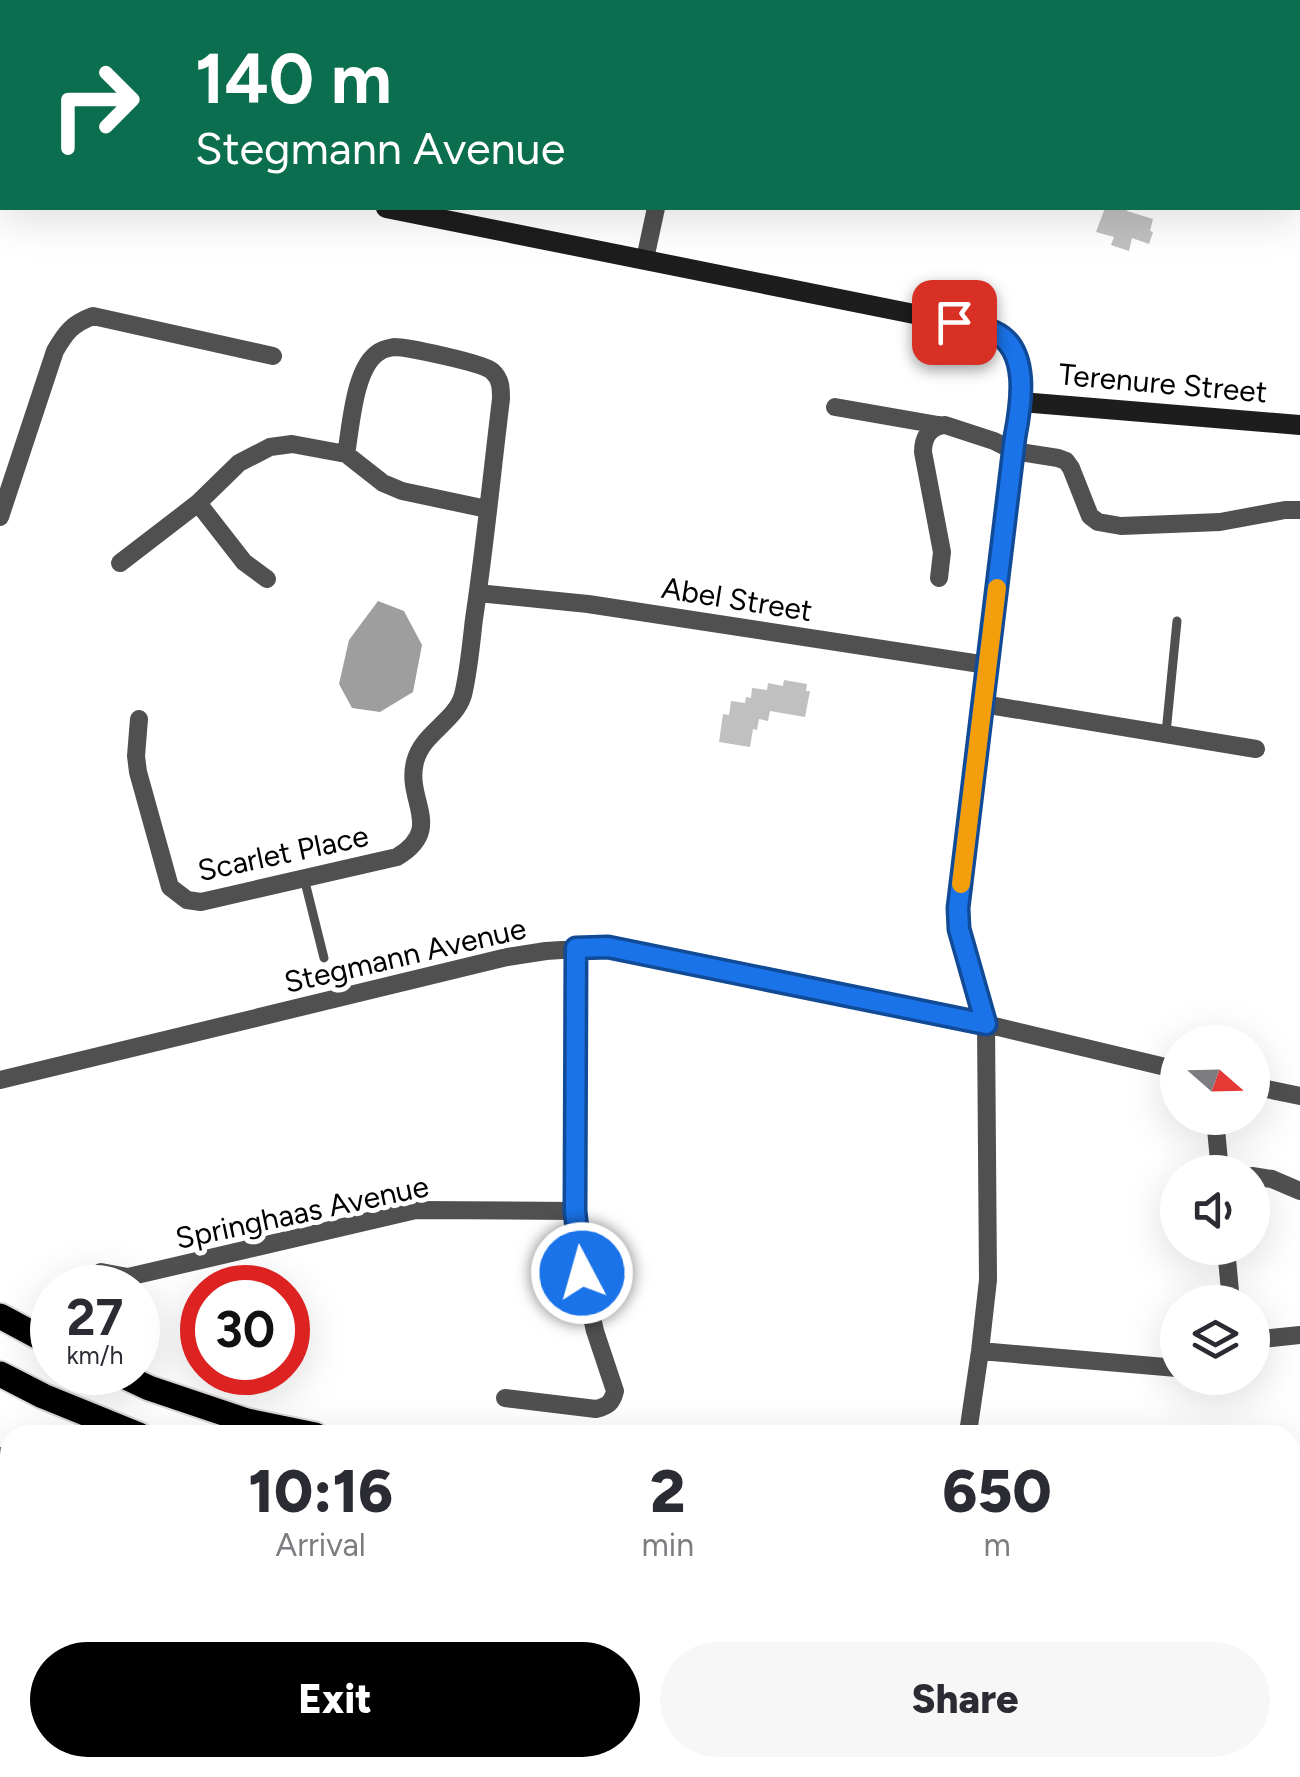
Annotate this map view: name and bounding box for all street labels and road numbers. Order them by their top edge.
street label: Terenure Street [1057,355,1269,411]
street label: Abel Street [659,569,815,629]
street label: Scarlet Place [194,817,372,889]
street label: Stegmann Avenue [281,909,529,1001]
street label: Springhaas Avenue [172,1167,432,1257]

